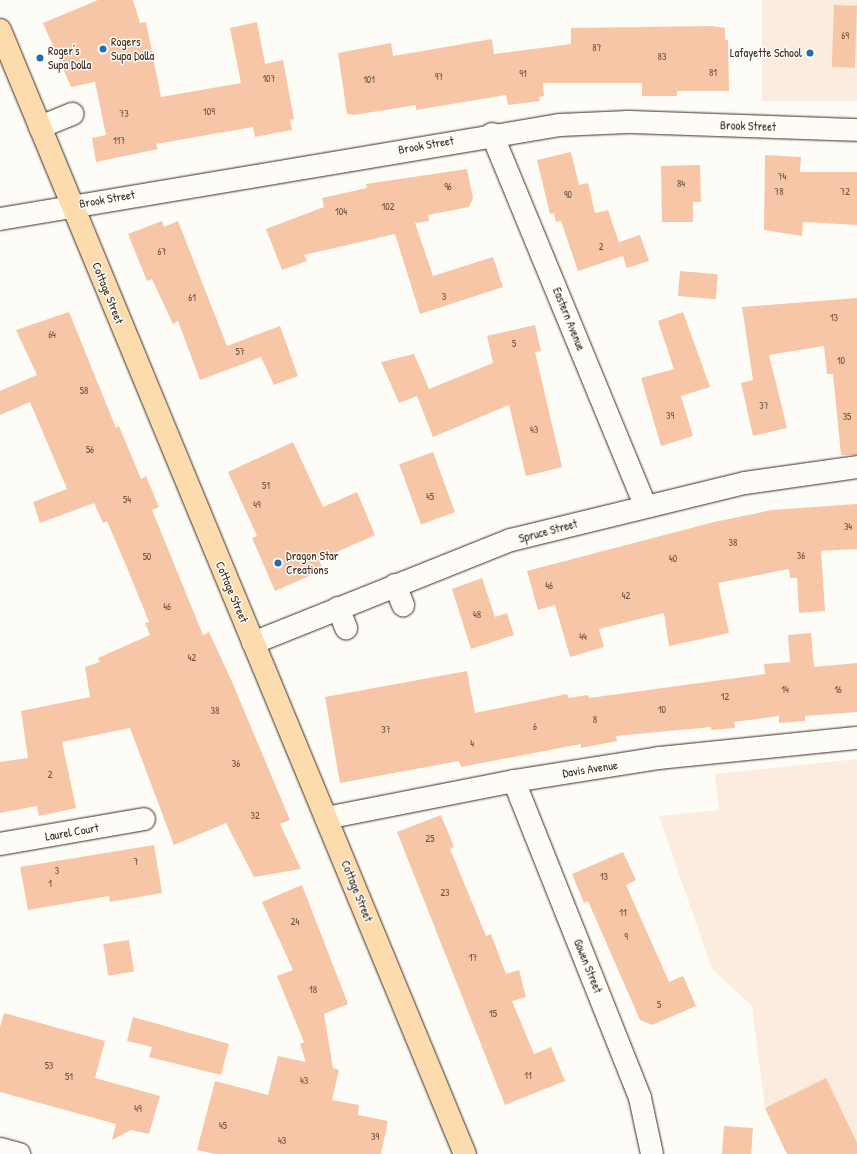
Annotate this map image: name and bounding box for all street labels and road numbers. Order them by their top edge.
street label: Brook Street [720,118,776,134]
street label: Brook Street [397,133,455,157]
street label: Brook Street [78,187,136,211]
street label: Cottage Street [89,260,127,326]
street label: Eastern Avenue [550,285,588,353]
street label: Spruce Street [517,516,579,546]
street label: Cottage Street [213,559,251,625]
street label: Davis Avenue [561,758,619,780]
street label: Laurel Court [44,820,100,844]
street label: Cottage Street [338,858,376,924]
street label: Gowen Street [571,937,605,995]

